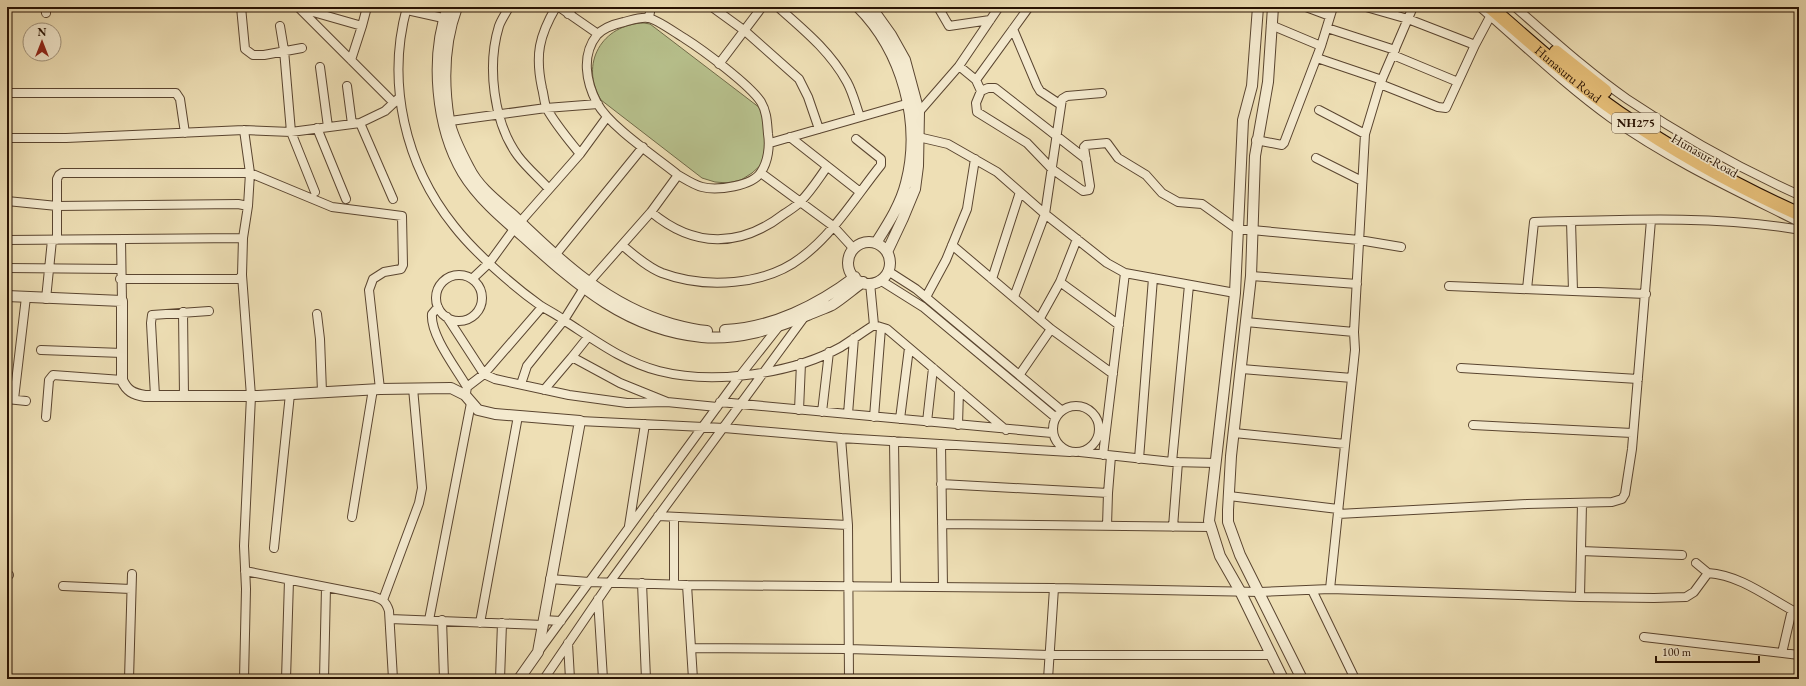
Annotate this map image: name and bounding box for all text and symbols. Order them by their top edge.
north arrow [22,22,62,62]
text: N [38,25,47,39]
street label: Hunasuru Road [1531,42,1605,107]
road number: NH275 [1612,113,1660,133]
street label: Hunasur Road [1668,129,1742,182]
scale bar [1656,638,1759,664]
text: 100 m [1662,644,1692,660]

